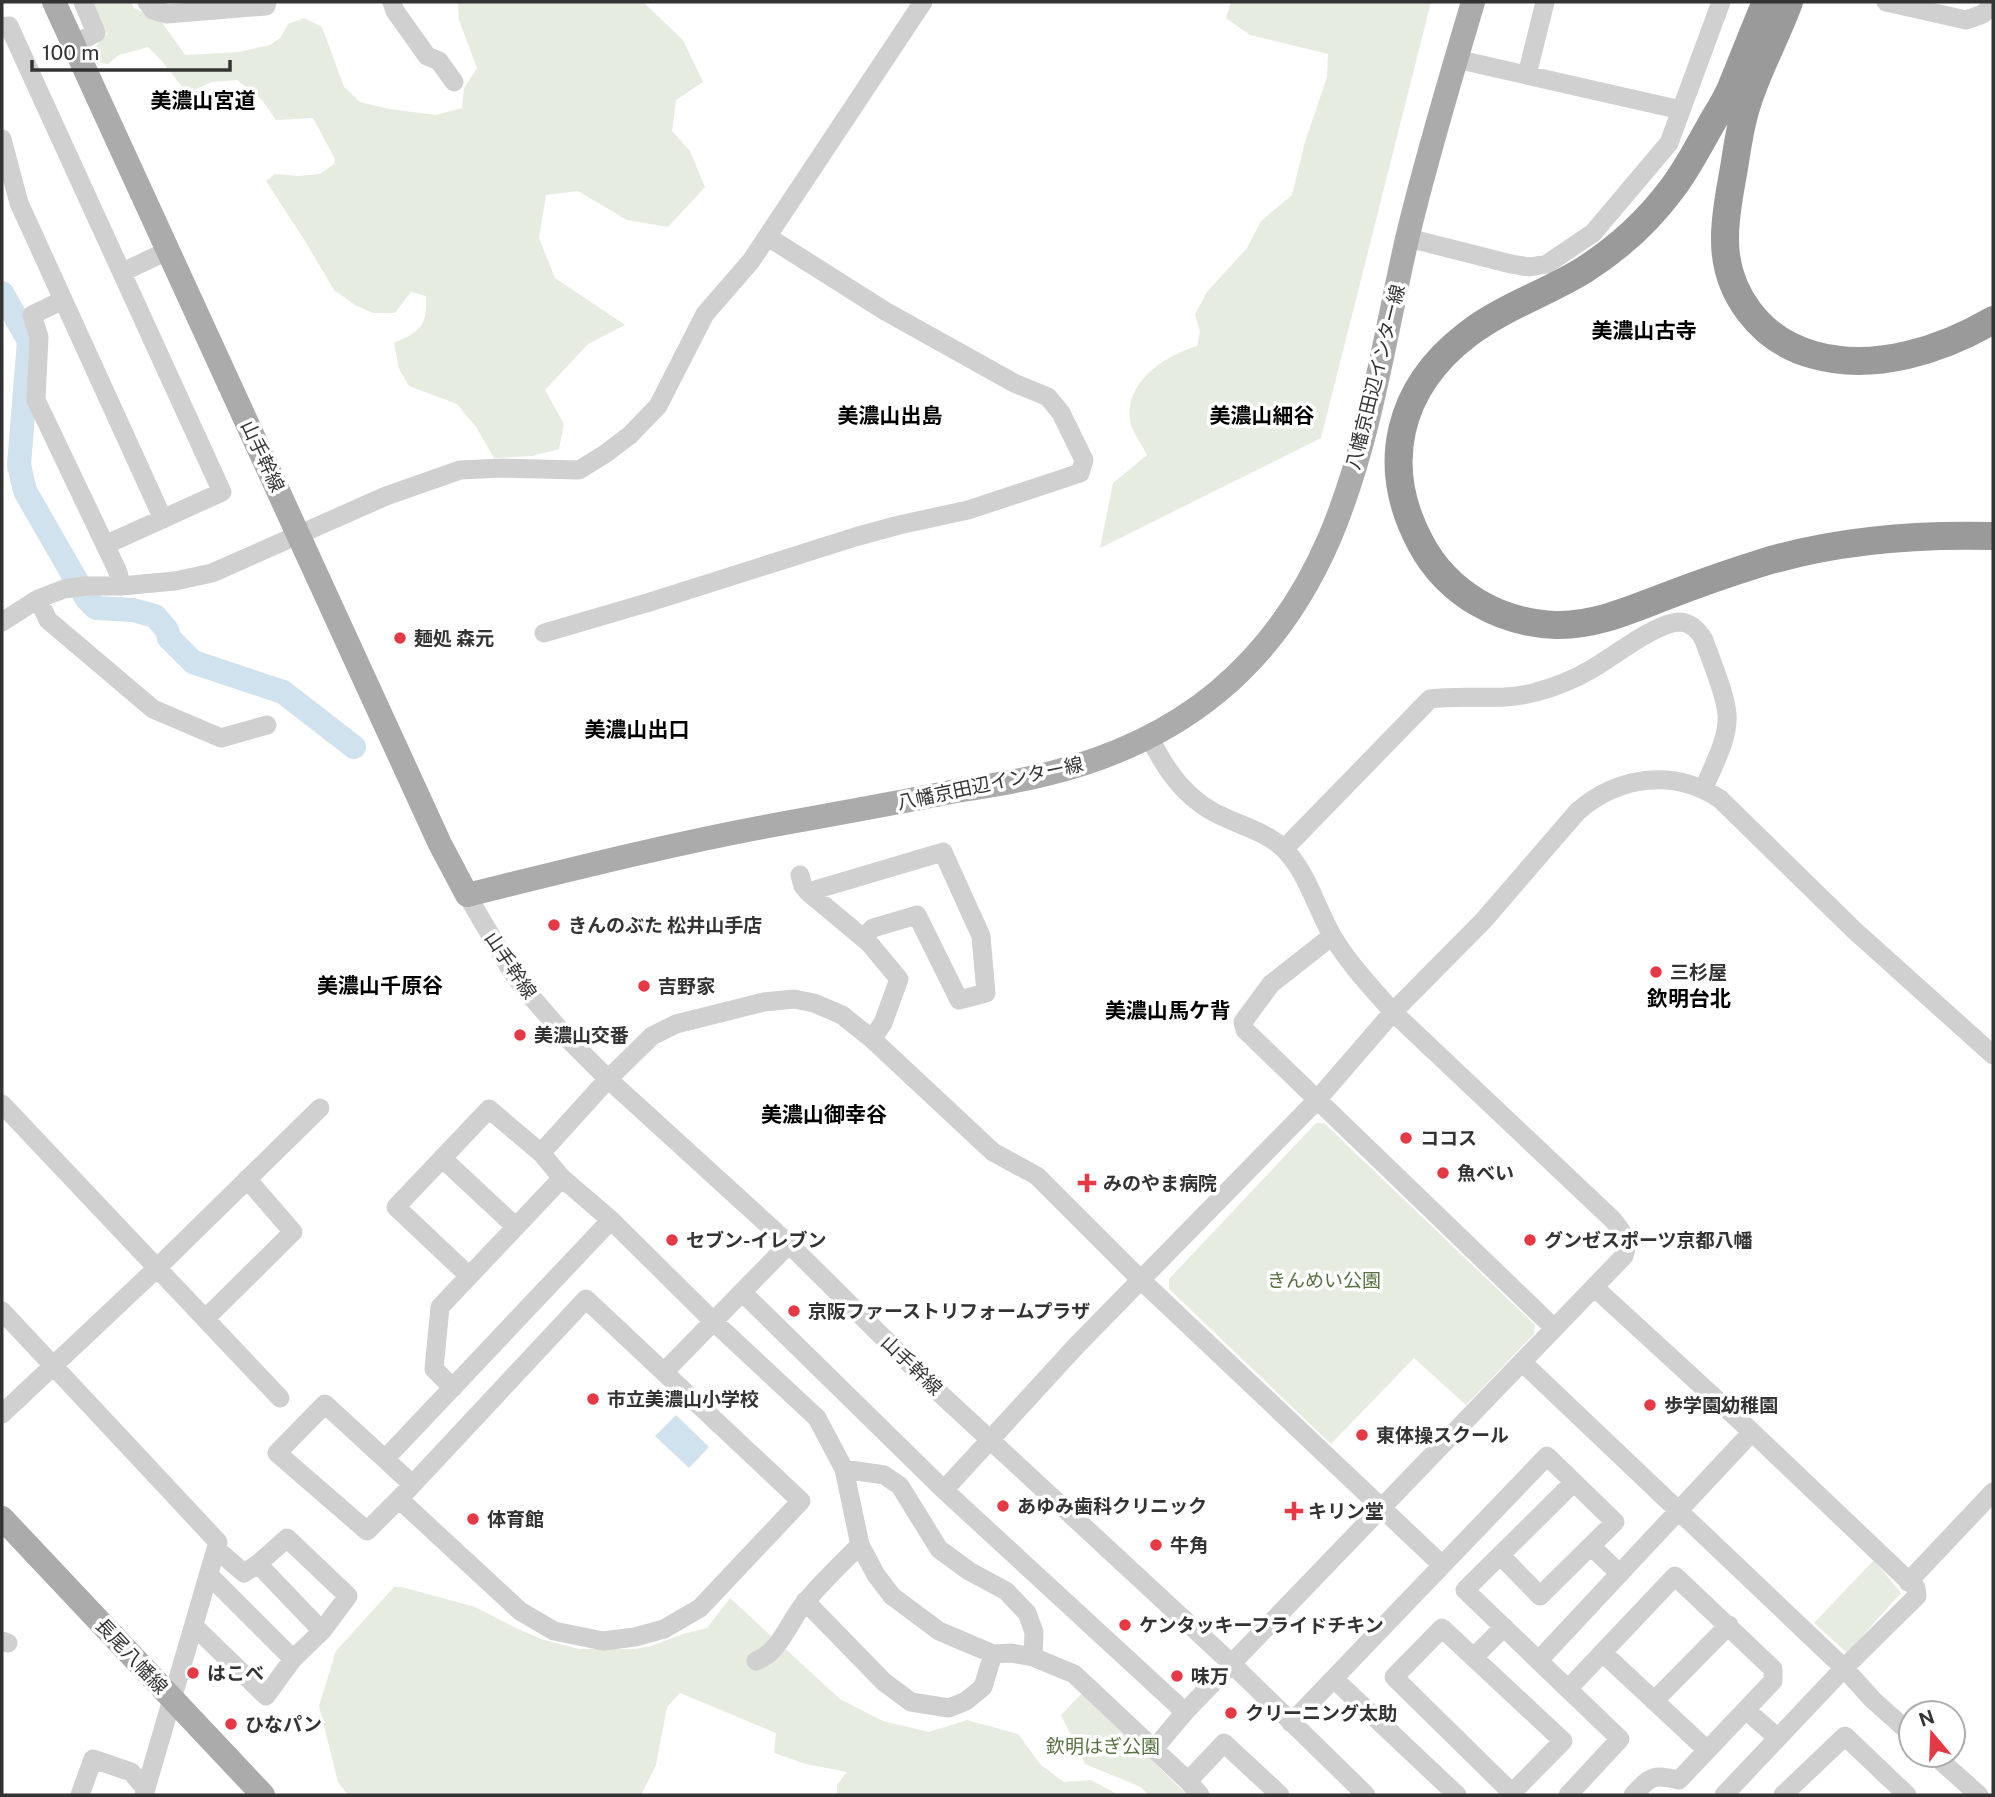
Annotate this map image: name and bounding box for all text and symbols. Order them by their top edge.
scale bar [32,28,229,72]
text: 100 m [42,40,99,65]
district label: 美濃山宮道 [151,88,256,113]
street label: 八幡京田辺インター線 [1341,282,1409,472]
district label: 美濃山古寺 [1592,318,1697,343]
district label: 美濃山出島 [838,403,943,428]
district label: 美濃山細谷 [1210,403,1315,428]
street label: 山手幹線 [237,417,289,495]
place label: 麺処 森元 [414,627,494,649]
marker: 麺処 森元 [392,630,408,646]
district label: 美濃山出口 [585,717,690,742]
street label: 八幡京田辺インター線 [895,752,1085,814]
place label: きんのぶた 松井山手店 [568,914,762,936]
marker: きんのぶた 松井山手店 [546,917,562,933]
street label: 山手幹線 [481,927,541,1003]
place label: 三杉屋 [1670,961,1727,983]
marker: 三杉屋 [1648,964,1664,980]
district label: 美濃山千原谷 [317,973,443,998]
place label: 吉野家 [658,975,715,997]
marker: 吉野家 [636,978,652,994]
district label: 欽明台北 [1647,986,1731,1011]
district label: 美濃山馬ケ背 [1105,998,1231,1023]
place label: 美濃山交番 [534,1024,629,1046]
marker: 美濃山交番 [512,1027,528,1043]
district label: 美濃山御幸谷 [761,1102,887,1127]
place label: ココス [1420,1127,1477,1149]
marker: ココス [1398,1130,1414,1146]
place label: 魚べい [1457,1162,1514,1184]
marker: 魚べい [1435,1165,1451,1181]
place label: みのやま病院 [1103,1172,1217,1194]
marker: みのやま病院 [1077,1173,1097,1193]
place label: セブン-イレブン [686,1229,826,1251]
place label: グンゼスポーツ京都八幡 [1544,1229,1753,1251]
marker: セブン-イレブン [664,1232,680,1248]
marker: グンゼスポーツ京都八幡 [1522,1232,1538,1248]
park label: きんめい公園 [1267,1269,1381,1291]
place label: 京阪ファーストリフォームプラザ [808,1300,1090,1322]
marker: 京阪ファーストリフォームプラザ [786,1303,802,1319]
street label: 山手幹線 [877,1331,947,1399]
place label: 市立美濃山小学校 [607,1388,759,1410]
marker: 市立美濃山小学校 [585,1391,601,1407]
place label: 歩学園幼稚園 [1664,1394,1778,1416]
marker: 歩学園幼稚園 [1642,1397,1658,1413]
place label: 東体操スクール [1376,1424,1509,1446]
marker: 東体操スクール [1354,1427,1370,1443]
place label: あゆみ歯科クリニック [1017,1495,1207,1517]
marker: あゆみ歯科クリニック [995,1498,1011,1514]
place label: キリン堂 [1308,1500,1384,1522]
marker: キリン堂 [1286,1503,1302,1519]
place label: 体育館 [487,1508,544,1530]
marker: 体育館 [465,1511,481,1527]
place label: 牛角 [1170,1534,1208,1556]
marker: 牛角 [1148,1537,1164,1553]
street label: 長尾八幡線 [92,1614,172,1698]
place label: ケンタッキーフライドチキン [1139,1614,1384,1636]
marker: ケンタッキーフライドチキン [1117,1617,1133,1633]
place label: はこべ [207,1662,264,1684]
marker: はこべ [185,1665,201,1681]
place label: 味万 [1191,1665,1229,1687]
marker: 味万 [1169,1668,1185,1684]
north arrow [1897,1699,1967,1769]
place label: クリーニング太助 [1245,1702,1397,1724]
marker: クリーニング太助 [1223,1705,1239,1721]
text: N [1916,1705,1937,1731]
place label: ひなパン [245,1713,322,1735]
marker: ひなパン [223,1716,239,1732]
park label: 欽明はぎ公園 [1046,1735,1160,1757]

